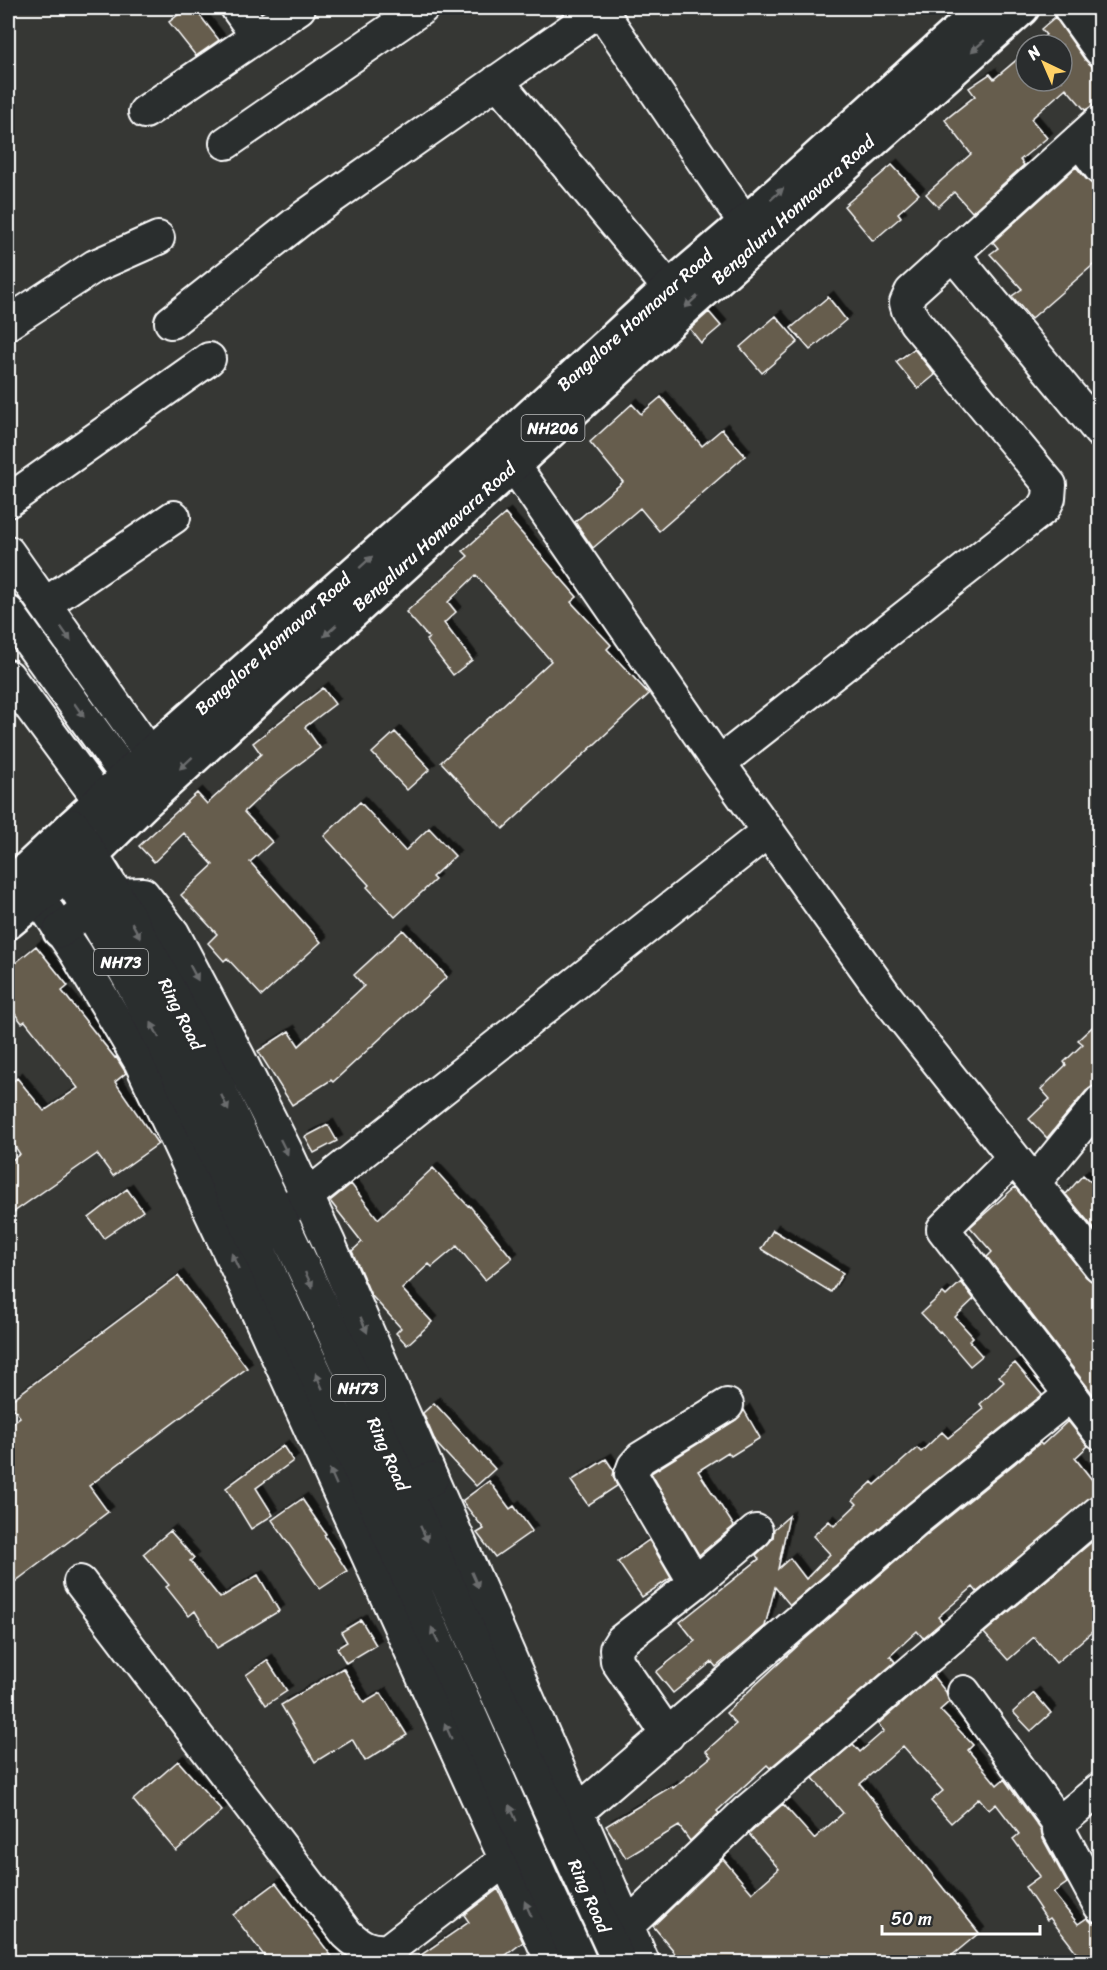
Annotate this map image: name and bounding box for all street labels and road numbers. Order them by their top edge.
street label: Bengaluru Honnavara Road [703,126,884,293]
street label: Bangalore Honnavar Road [549,240,722,399]
road number: NH206 [522,415,584,441]
street label: Bengaluru Honnavara Road [344,453,525,620]
street label: Bangalore Honnavar Road [187,564,360,723]
road number: NH73 [94,949,148,975]
street label: Ring Road [149,972,214,1057]
road number: NH73 [331,1375,385,1401]
street label: Ring Road [358,1412,419,1497]
street label: Ring Road [559,1854,620,1939]

